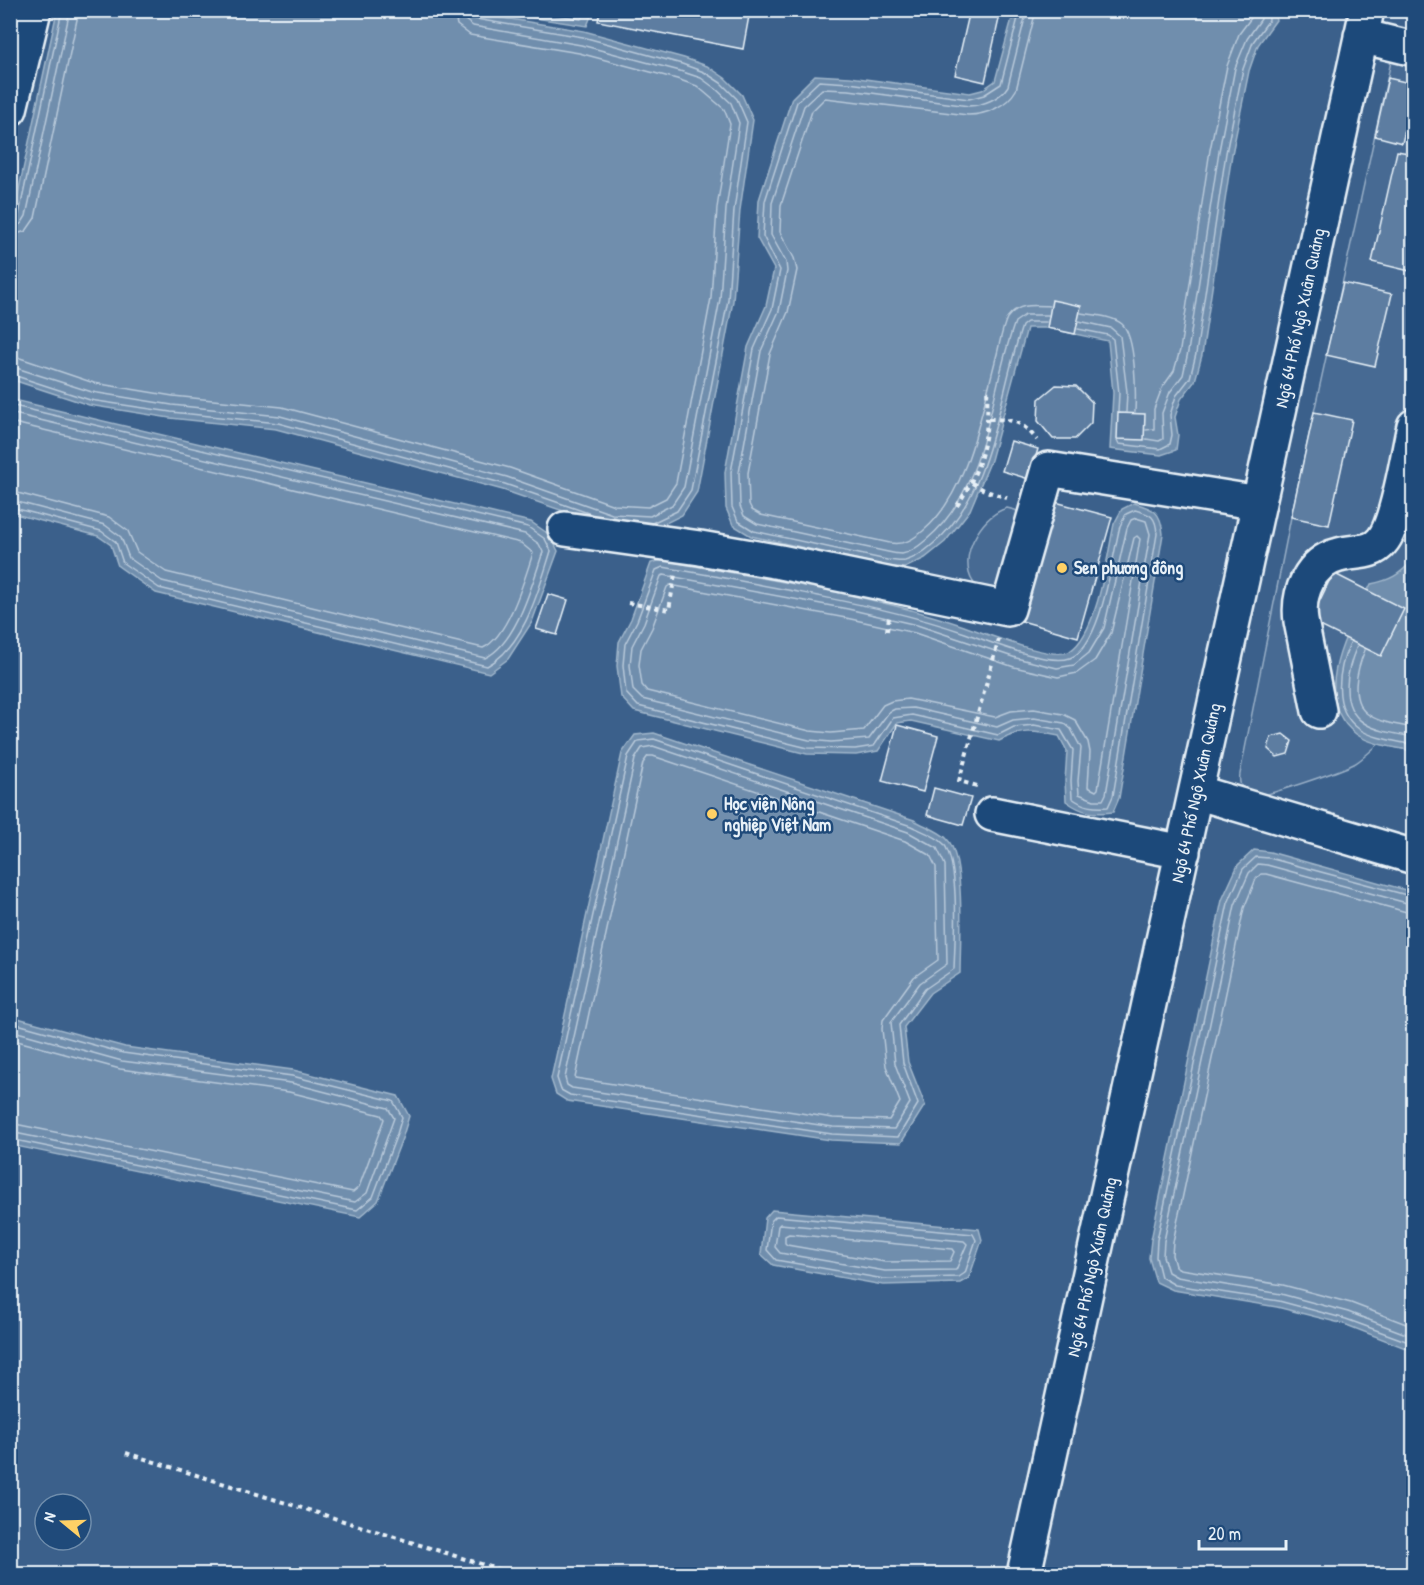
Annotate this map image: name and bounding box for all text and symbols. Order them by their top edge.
street label: Ngõ 64 Phố Ngô Xuân Quảng [1268,226,1331,410]
place label: Sen phương đông [1074,555,1183,581]
marker: Sen phương đông [1055,561,1069,575]
street label: Ngõ 64 Phố Ngô Xuân Quảng [1164,701,1227,885]
place label: Học viện Nông nghiệp Việt Nam [724,791,831,838]
marker: Học viện Nông nghiệp Việt Nam [705,807,719,821]
street label: Ngõ 64 Phố Ngô Xuân Quảng [1060,1175,1123,1359]
north arrow [33,1492,93,1552]
text: N [37,1509,61,1525]
scale bar [1199,1513,1286,1551]
text: 20 m [1208,1521,1241,1546]

